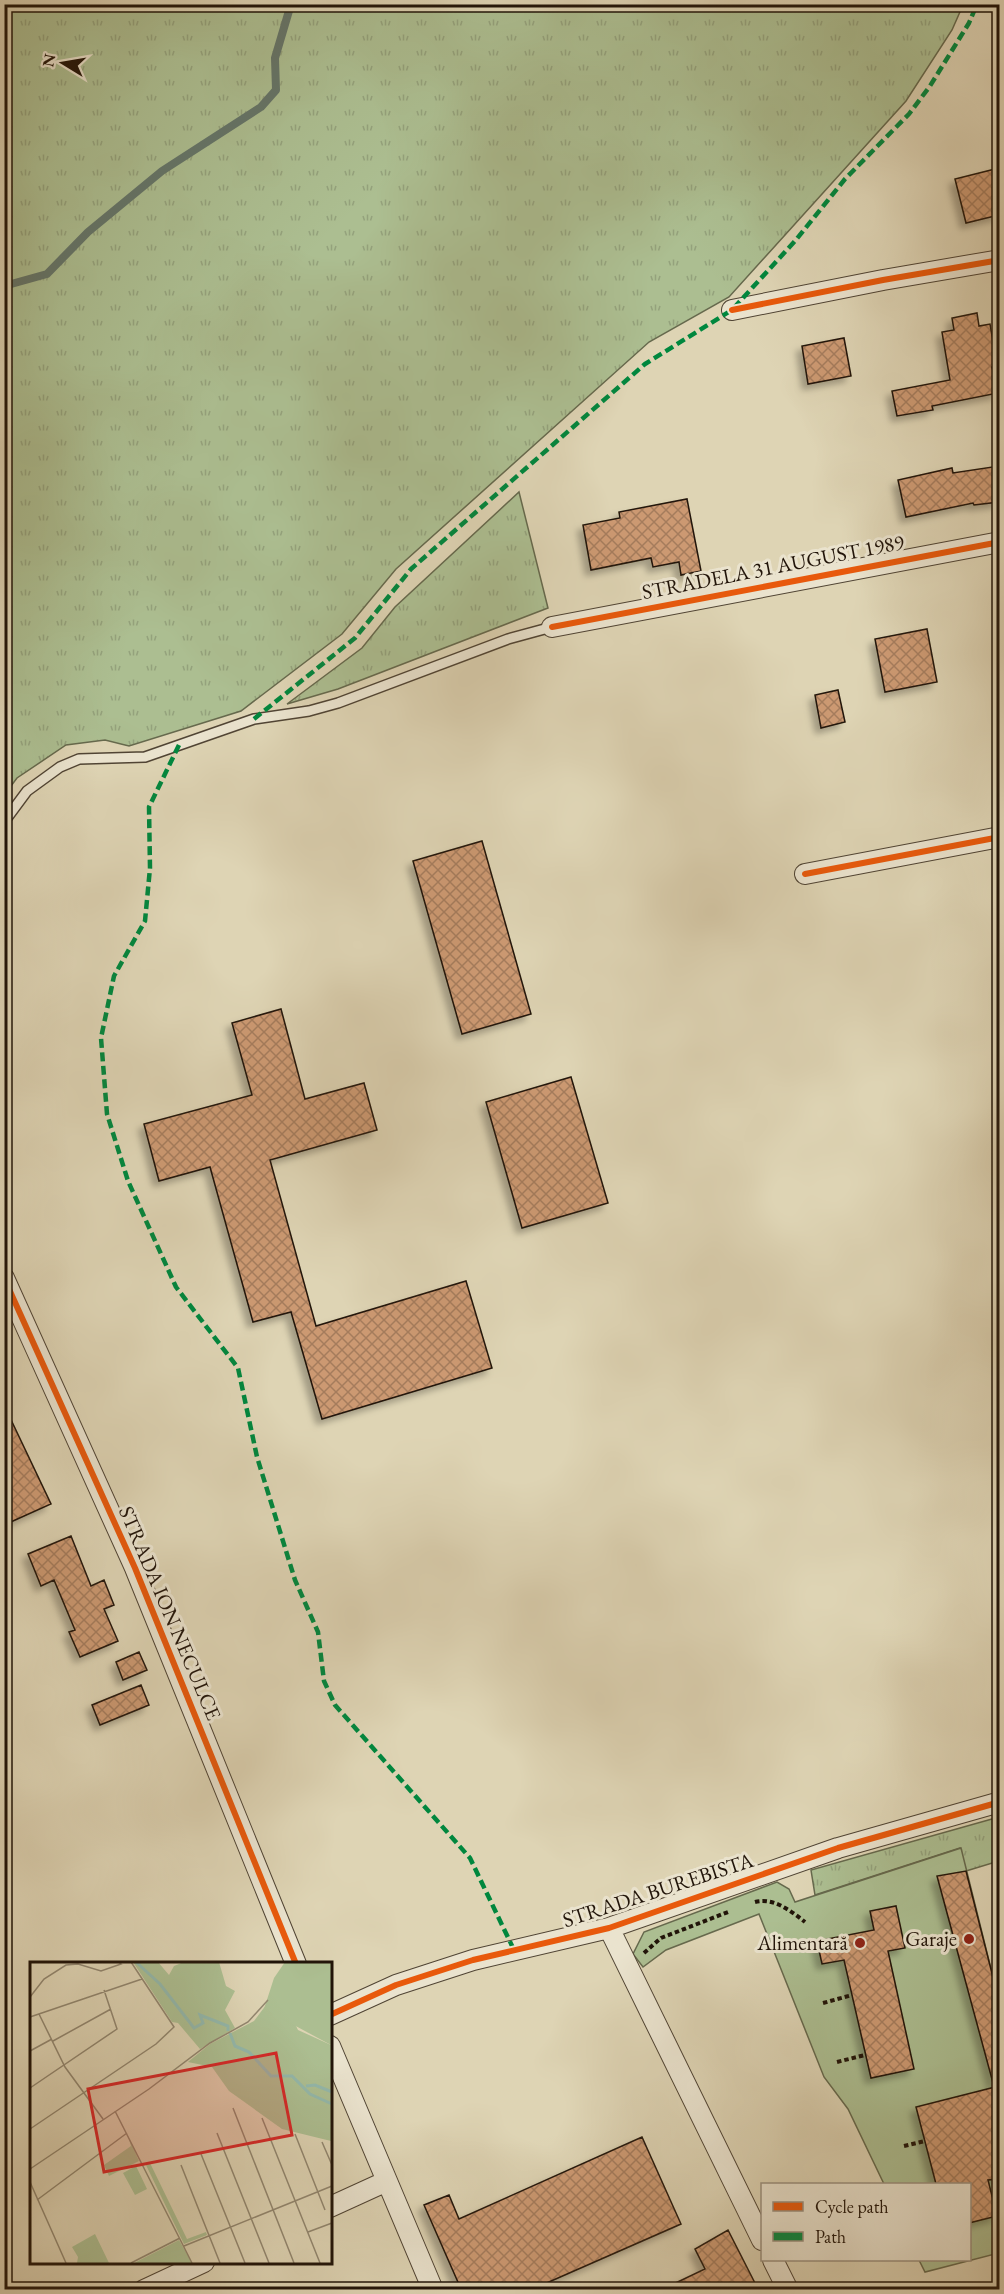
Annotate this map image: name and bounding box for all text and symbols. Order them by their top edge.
north arrow [33,33,93,93]
text: N [37,52,60,69]
street label: STRADELA 31 AUGUST 1989 [640,528,906,605]
street label: STRADA ION NECULCE [113,1502,228,1724]
street label: STRADA BUREBISTA [559,1846,757,1933]
place label: Garaje [905,1925,957,1952]
place label: Alimentară [756,1929,849,1956]
marker: Garaje [962,1932,976,1946]
marker: Alimentară [853,1936,867,1950]
inset map [30,1962,332,2264]
legend [761,2183,971,2261]
text: Cycle path [815,2195,889,2218]
text: Path [815,2225,846,2248]

